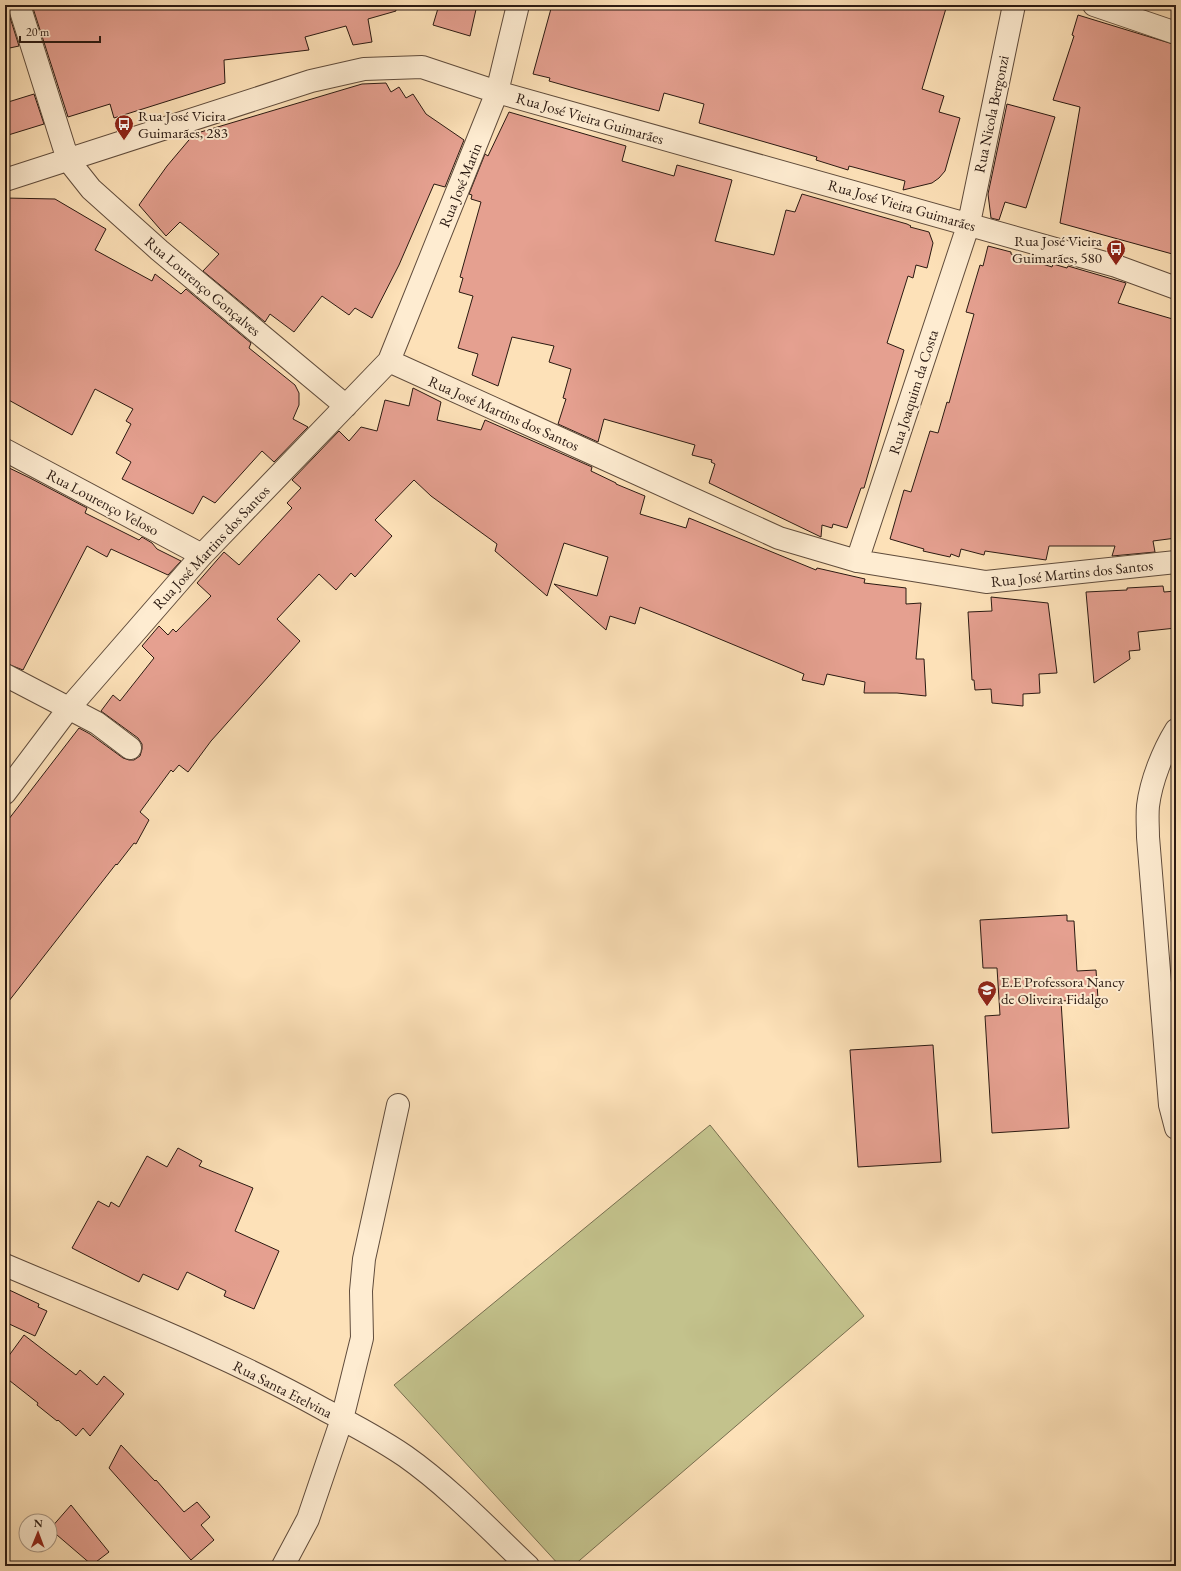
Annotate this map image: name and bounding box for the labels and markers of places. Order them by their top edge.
place label: Rua José Vieira Guimarães, 283 [138,106,228,142]
bus stop icon: Rua José Vieira Guimarães, 283 [113,113,135,141]
place label: Rua José Vieira Guimarães, 580 [1012,231,1102,267]
bus stop icon: Rua José Vieira Guimarães, 580 [1105,238,1127,266]
place label: E.E Professora Nancy de Oliveira Fidalgo [1001,972,1125,1008]
school or university icon: E.E Professora Nancy de Oliveira Fidalgo [976,979,998,1007]

